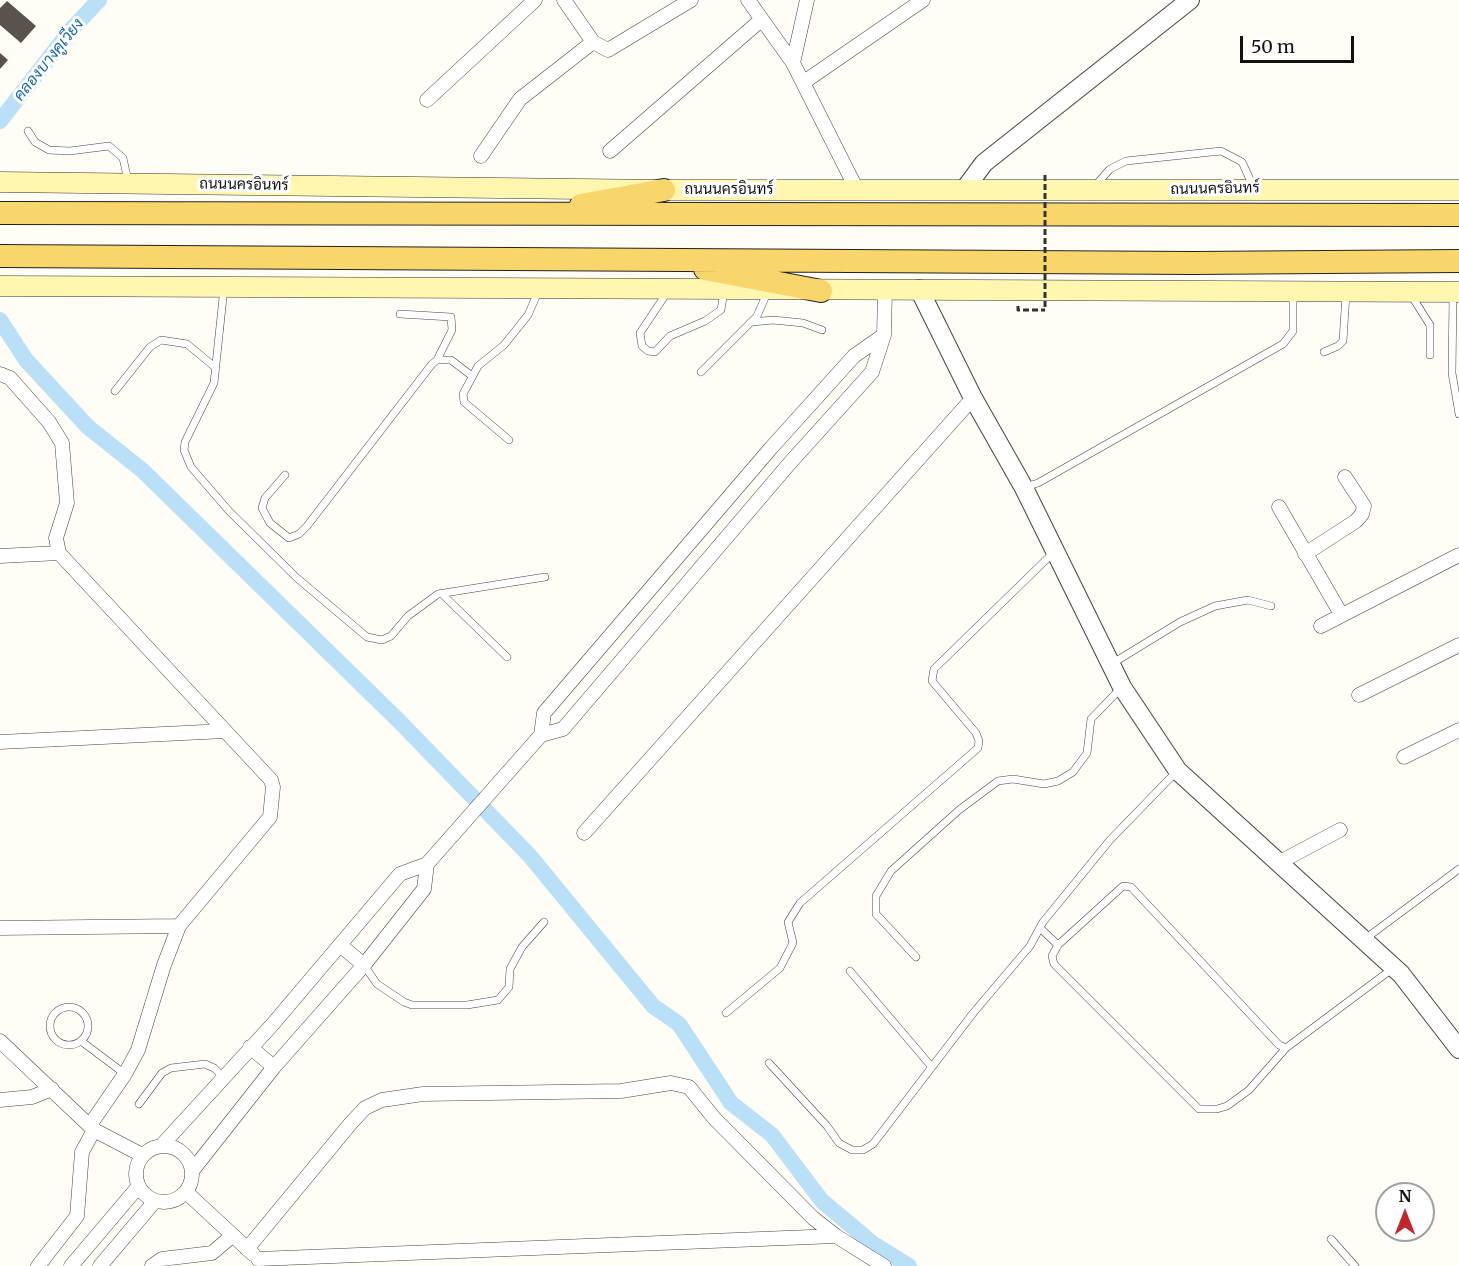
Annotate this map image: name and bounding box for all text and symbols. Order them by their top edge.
water label: คลองบางคูเวียง [10,15,88,105]
scale bar [1243,24,1357,62]
text: 50 m [1251,35,1295,58]
street label: ถนนนครอินทร์ [199,175,289,195]
street label: ถนนนครอินทร์ [1170,179,1260,199]
street label: ถนนนครอินทร์ [684,181,774,199]
north arrow [1375,1182,1435,1242]
text: N [1399,1186,1411,1206]

